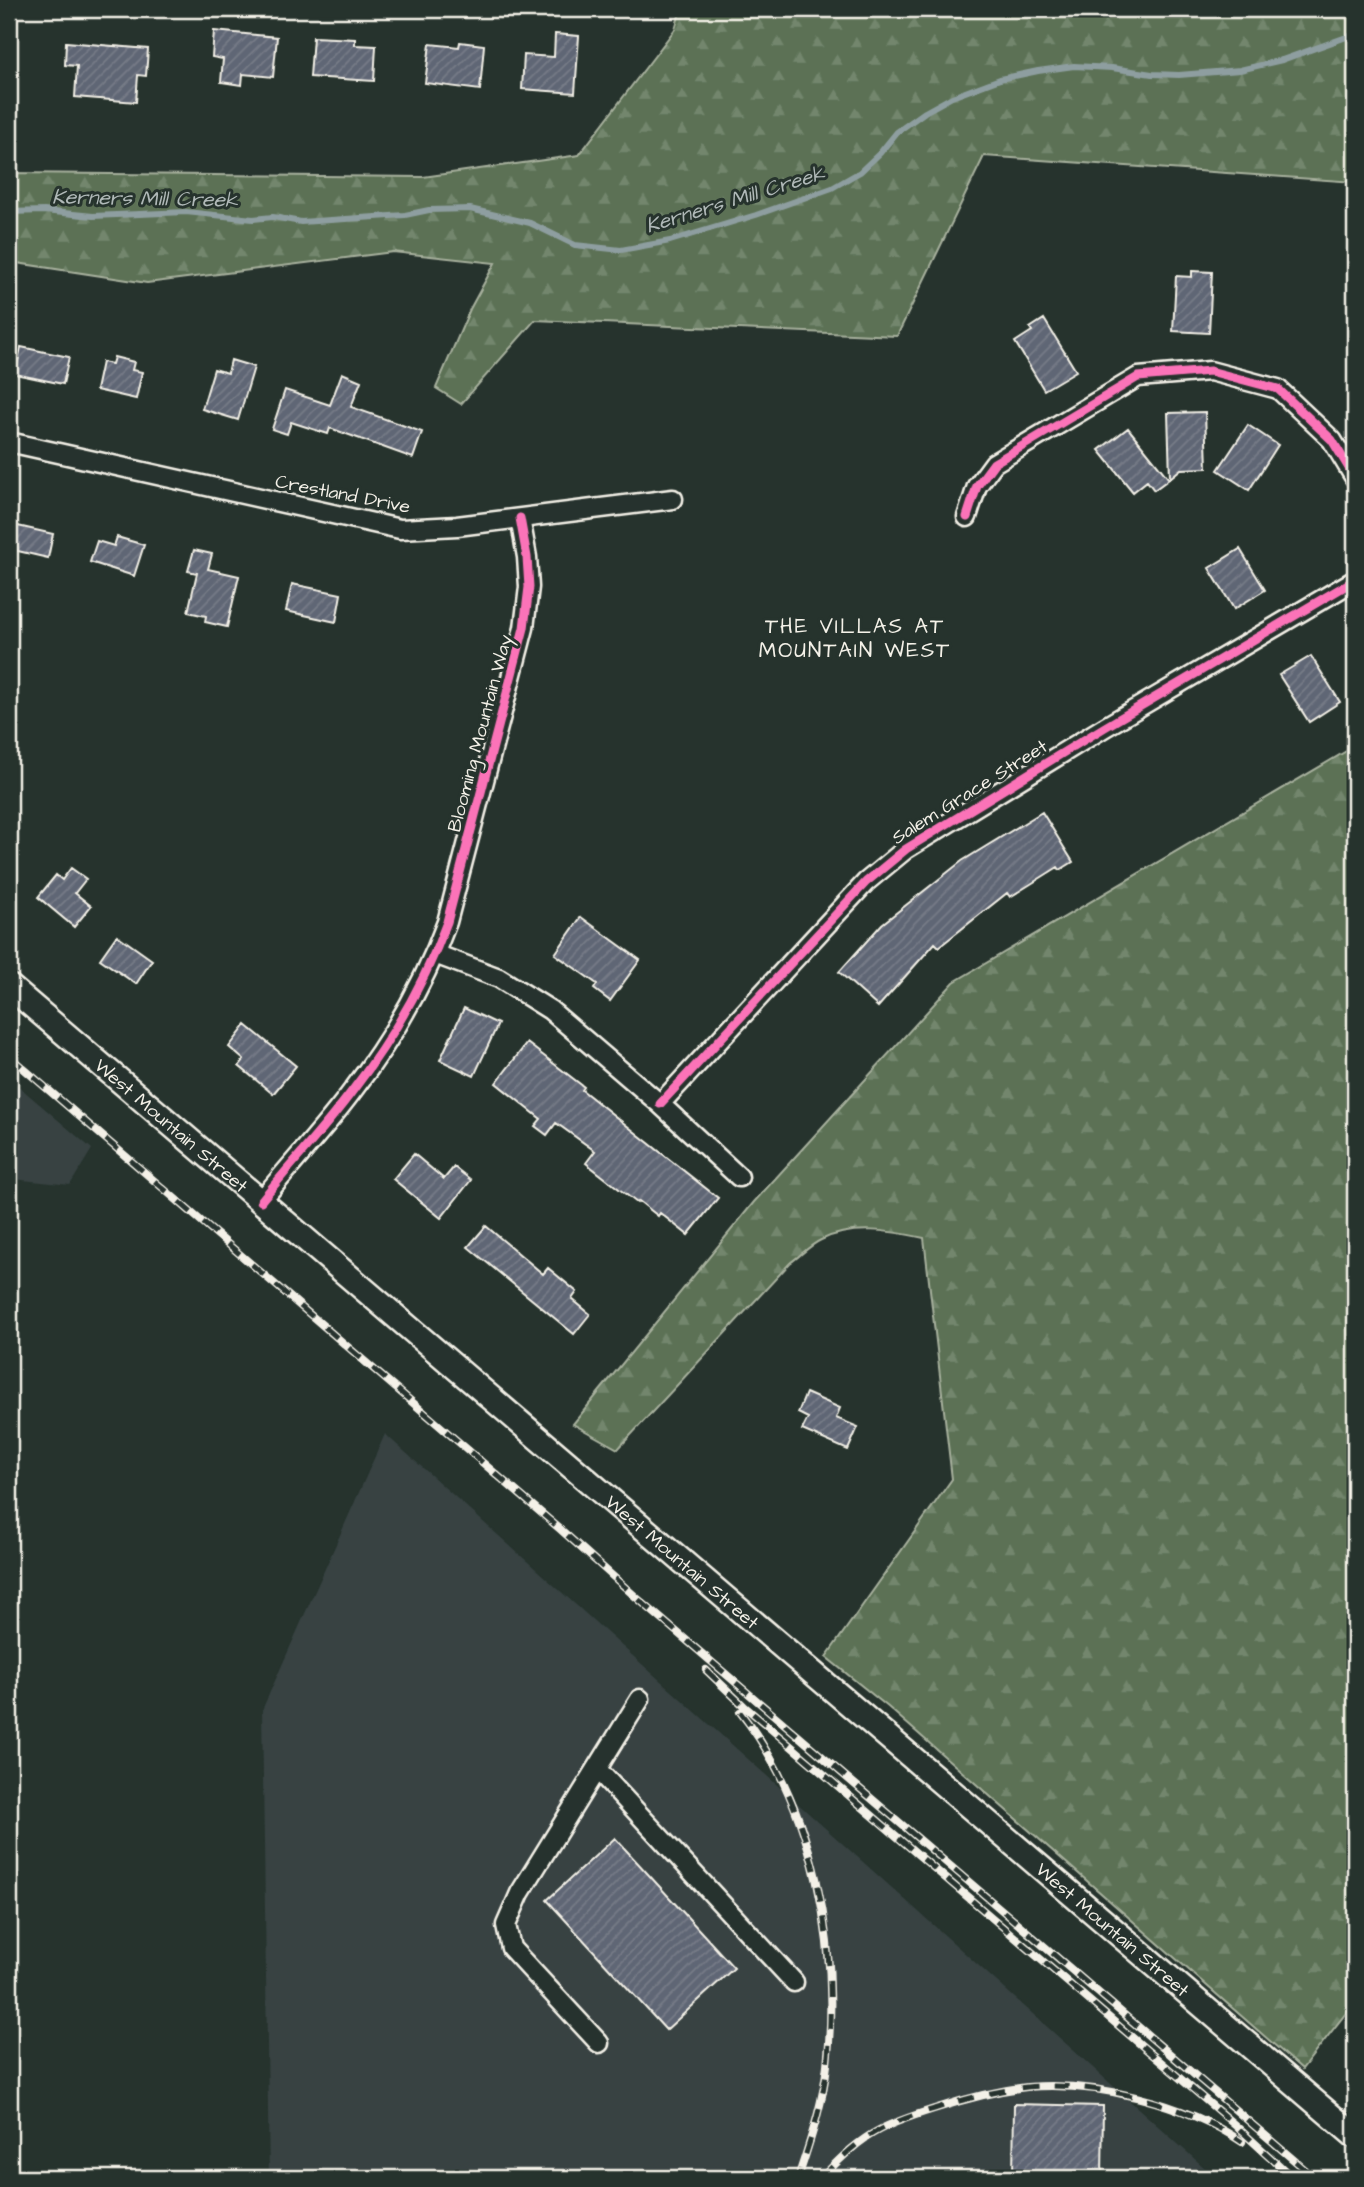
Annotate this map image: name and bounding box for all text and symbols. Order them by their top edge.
water label: Kerners Mill Creek [642,158,829,240]
water label: Kerners Mill Creek [52,182,239,215]
street label: Crestland Drive [273,468,412,521]
district label: THE VILLAS AT MOUNTAIN WEST [759,612,951,665]
street label: Blooming Mountain Way [441,631,521,835]
street label: Salem Grace Street [887,733,1053,851]
street label: West Mountain Street [88,1053,254,1200]
street label: West Mountain Street [599,1489,765,1636]
street label: West Mountain Street [1029,1857,1195,2004]

